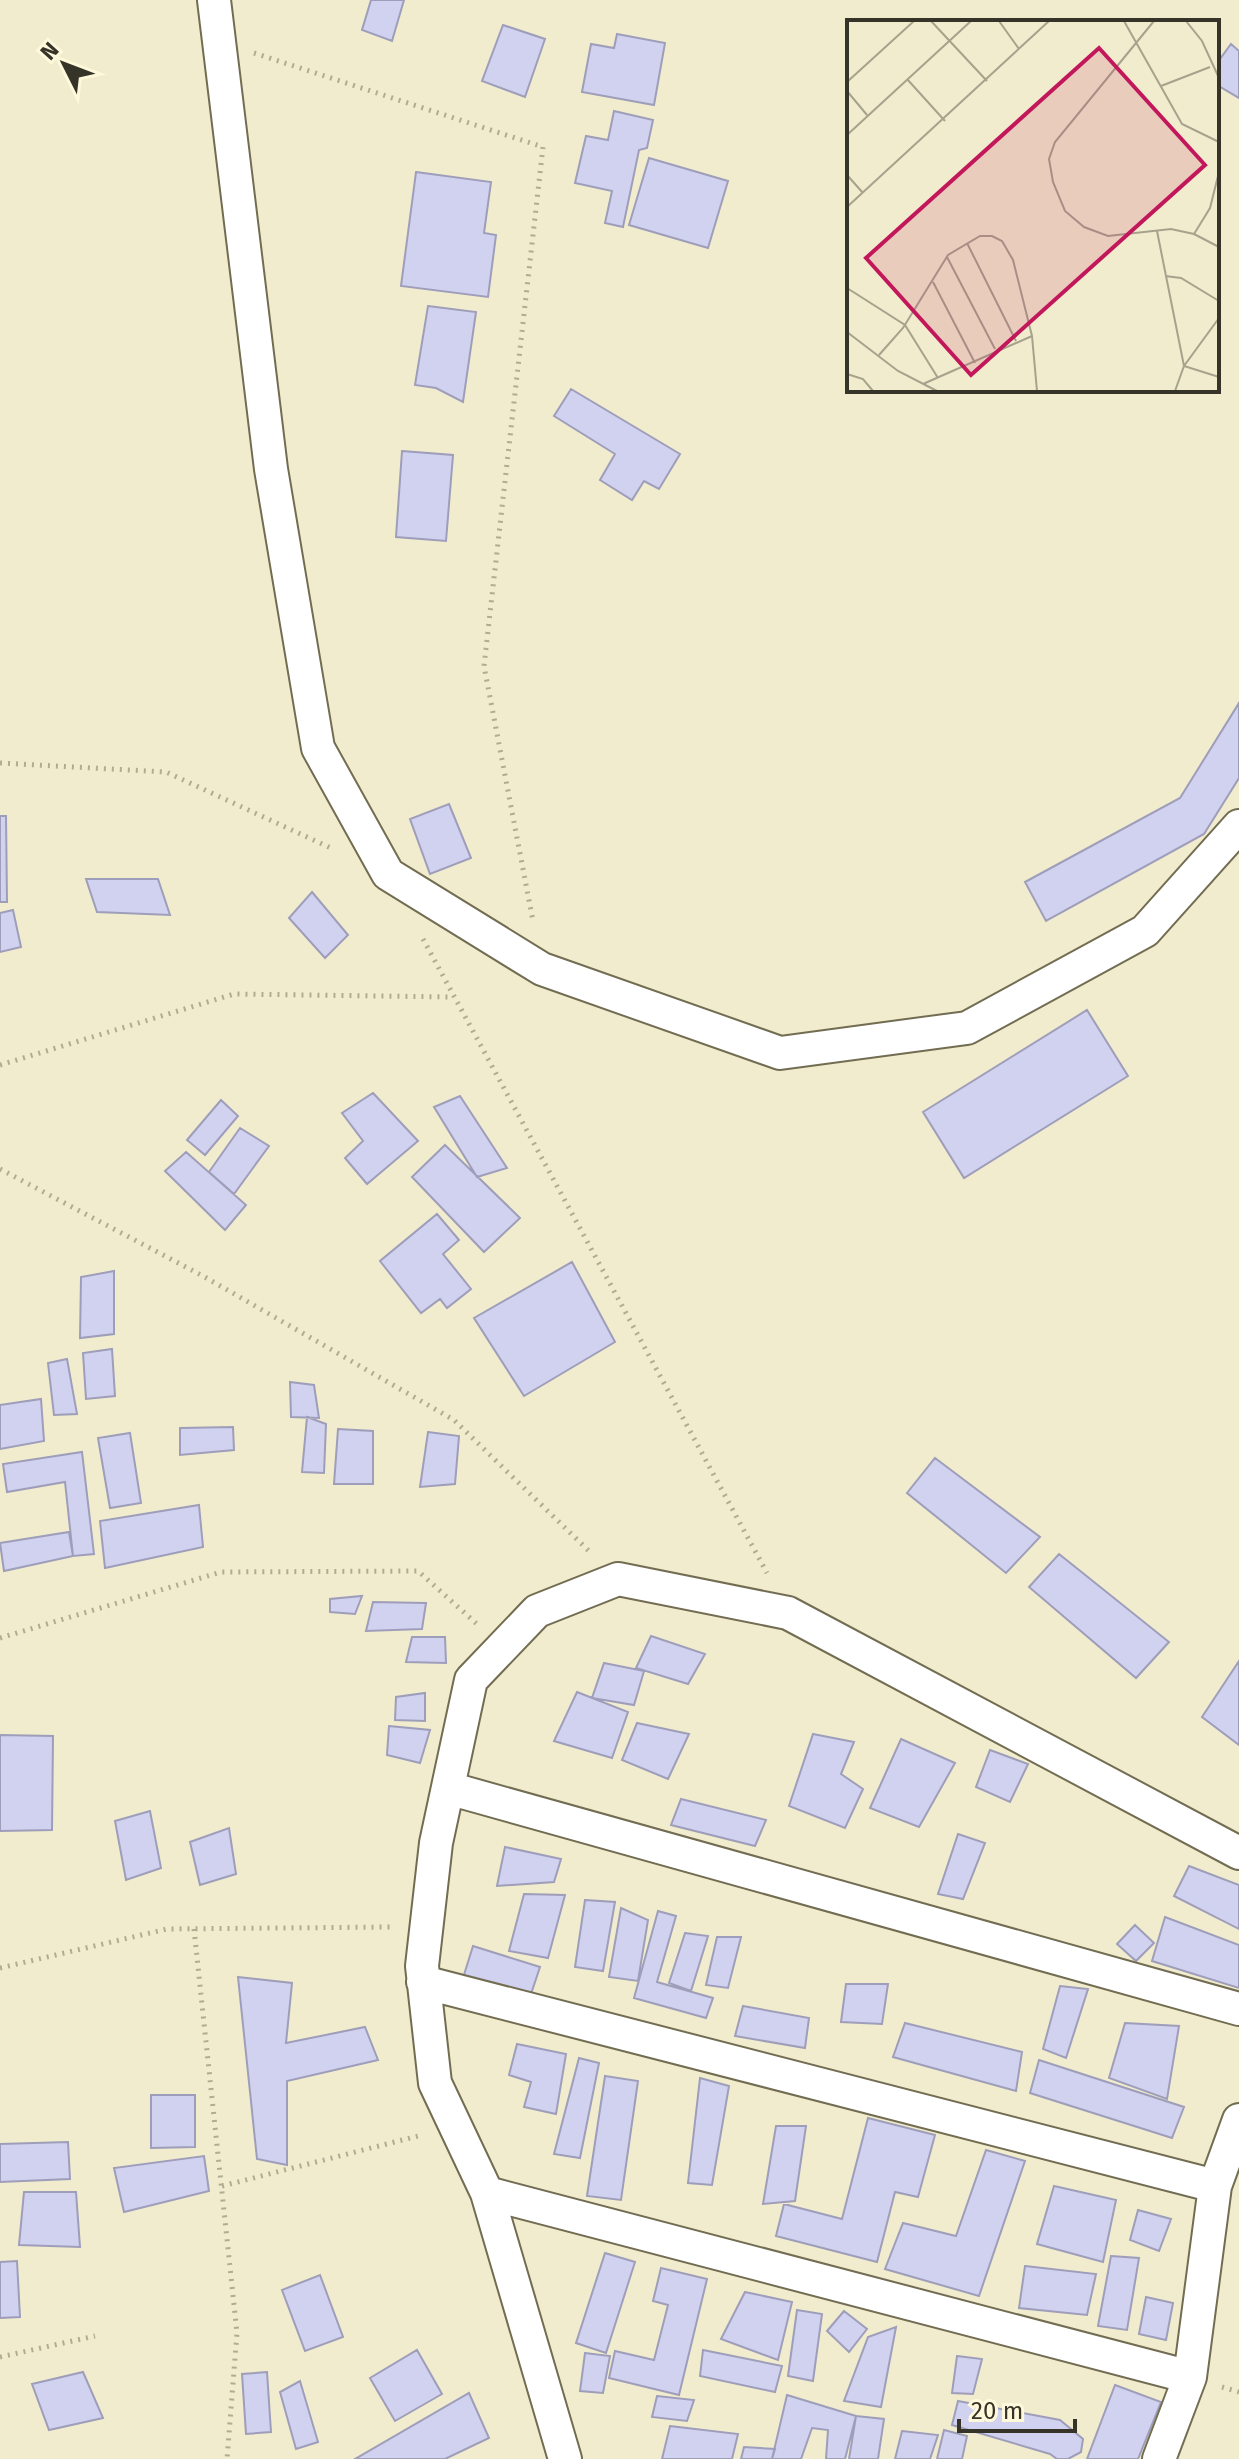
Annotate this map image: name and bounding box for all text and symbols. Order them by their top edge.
inset map [847,20,1219,392]
north arrow [24,24,104,104]
text: N [35,36,64,65]
scale bar [959,2383,1075,2433]
text: 20 m [971,2397,1023,2425]

